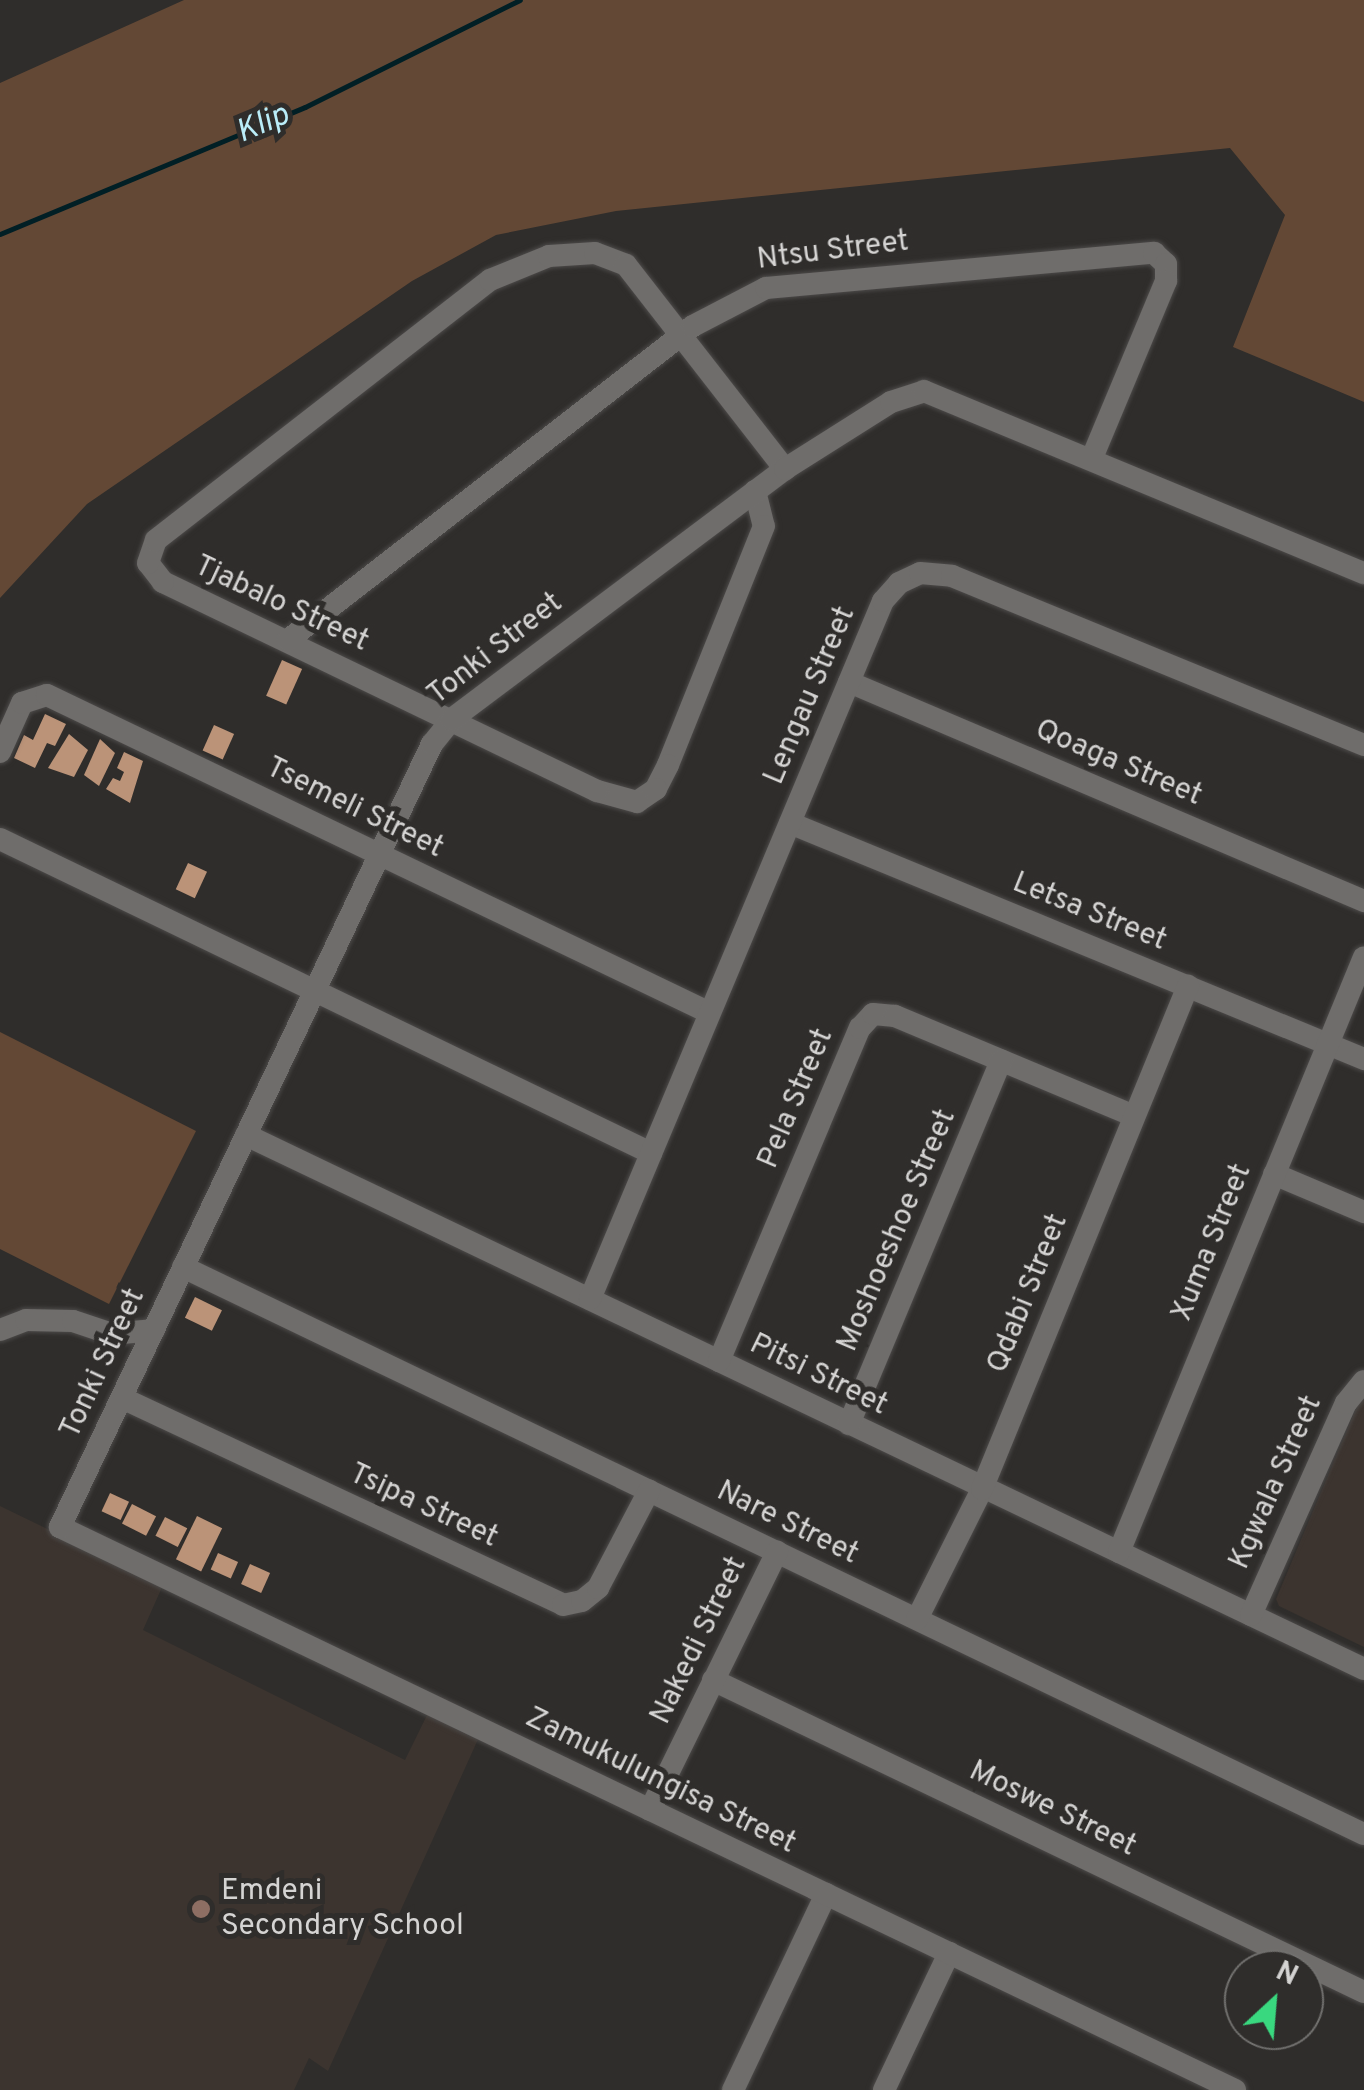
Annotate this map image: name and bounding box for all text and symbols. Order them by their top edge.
water label: Klip [231,97,295,153]
street label: Ntsu Street [755,225,911,279]
street label: Tjabalo Street [188,549,374,661]
street label: Tonki Street [421,586,571,714]
street label: Lengau Street [757,602,865,790]
street label: Qoaga Street [1029,713,1207,815]
street label: Tsemeli Street [260,751,448,867]
street label: Letsa Street [1007,866,1171,960]
street label: Pela Street [751,1024,843,1174]
street label: Moshoeshoe Street [831,1105,965,1357]
street label: Xuma Street [1165,1159,1261,1327]
street label: Qdabi Street [981,1209,1077,1379]
street label: Tonki Street [54,1283,154,1445]
street label: Pitsi Street [743,1327,893,1425]
street label: Kgwala Street [1223,1391,1331,1575]
street label: Tsipa Street [343,1457,503,1557]
street label: Nare Street [710,1474,864,1574]
street label: Nakedi Street [644,1551,756,1731]
street label: Zamukulungisa Street [519,1701,801,1863]
street label: Moswe Street [963,1754,1141,1866]
place label: Emdeni Secondary School [221,1874,464,1944]
marker: Emdeni Secondary School [190,1898,212,1920]
north arrow [1224,1950,1324,2050]
text: N [1269,1954,1303,1995]

